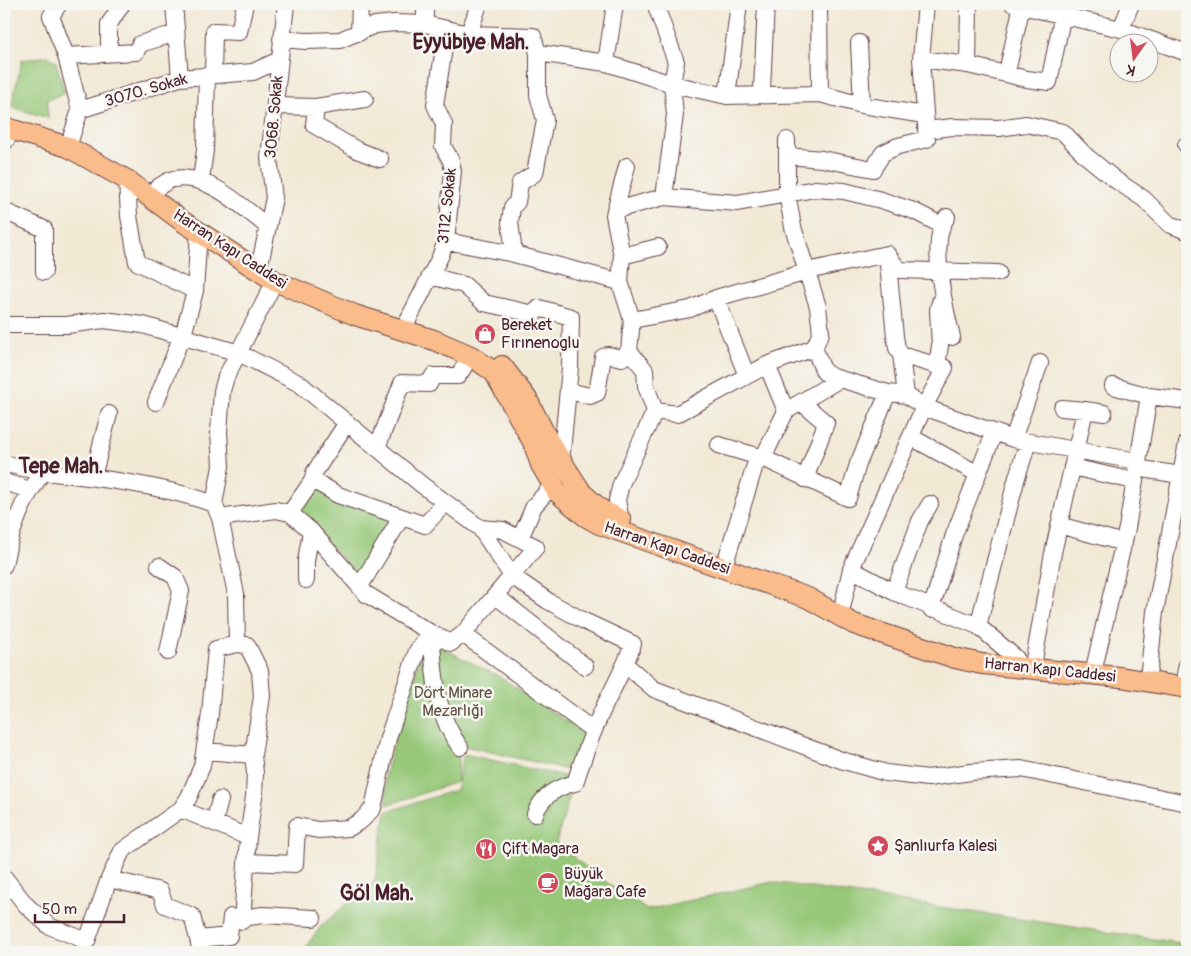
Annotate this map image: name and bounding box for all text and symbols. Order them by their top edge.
district label: Eyyübiye Mah. [413,29,529,56]
north arrow [1108,32,1158,82]
text: K [1124,61,1137,79]
street label: 3070. Sokak [102,69,190,111]
street label: 3068. Sokak [260,75,288,159]
street label: 3112. Sokak [433,167,461,245]
street label: Harran Kapı Caddesi [169,205,291,293]
place label: Bereket Fırınenoglu [501,315,579,353]
shop icon: Bereket Fırınenoglu [473,322,497,346]
district label: Tepe Mah. [18,453,103,480]
street label: Harran Kapı Caddesi [601,517,733,579]
street label: Harran Kapı Caddesi [983,653,1117,687]
park label: Dört Minare Mezarlığı [414,683,492,721]
place icon: Şanlıurfa Kalesi [866,834,890,858]
place label: Şanlıurfa Kalesi [894,836,997,856]
restaurant icon: Çift Magara [474,837,498,861]
place label: Çift Magara [502,839,579,859]
place label: Büyük Mağara Cafe [564,864,646,902]
cafe icon: Büyük Mağara Cafe [536,871,560,895]
district label: Göl Mah. [340,880,414,907]
scale bar [35,891,124,923]
text: 50 m [42,900,77,919]

